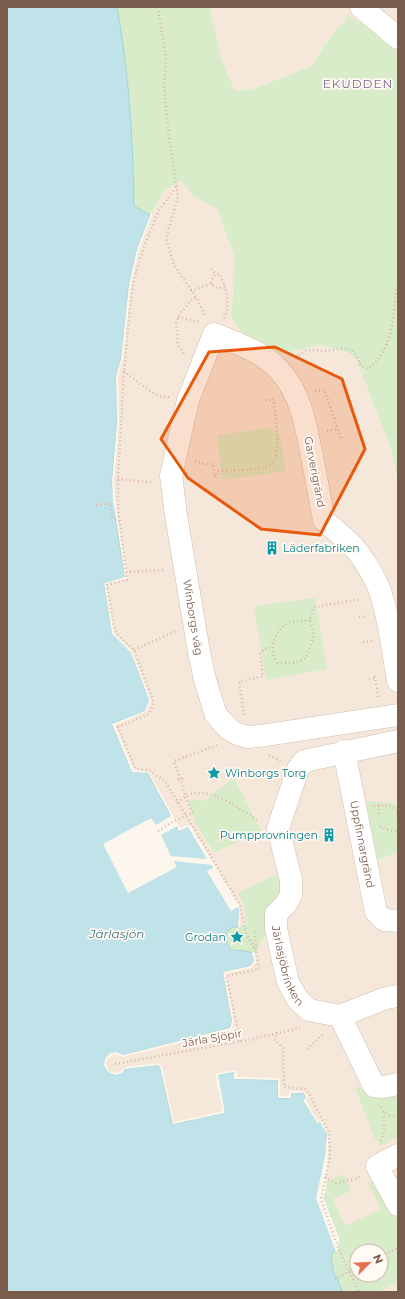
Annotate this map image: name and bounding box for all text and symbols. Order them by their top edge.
district label: EKUDDEN [323,76,393,91]
street label: Garverigränd [301,435,329,509]
building icon: Läderfabriken [264,540,280,556]
place label: Läderfabriken [283,541,360,555]
street label: Winborgs väg [180,578,206,656]
place icon: Winborgs Torg [206,765,222,781]
place label: Winborgs Torg [225,766,306,780]
street label: Uppfinnargränd [347,799,378,889]
building icon: Pumpprovningen [321,827,337,843]
place label: Pumpprovningen [220,828,318,842]
street label: Järlasjöbrinken [269,925,307,1009]
water label: Järlasjön [89,926,144,941]
place icon: Grodan [229,929,245,945]
place label: Grodan [185,930,226,944]
street label: Järla Sjöpir [180,1026,243,1050]
north arrow [349,1243,389,1283]
text: N [370,1252,386,1266]

